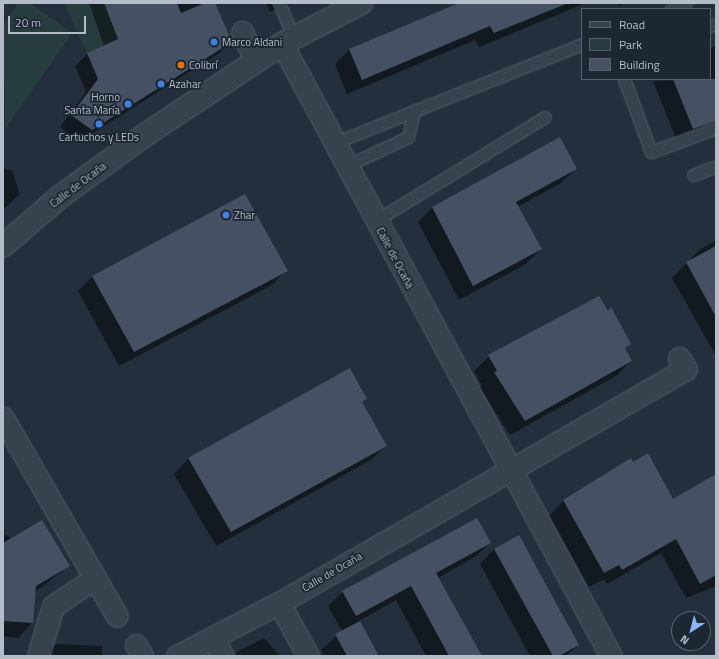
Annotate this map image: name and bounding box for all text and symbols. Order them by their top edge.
scale bar [10,8,88,34]
legend [581,8,711,80]
text: 20 m [15,13,41,32]
text: Road [619,15,645,34]
place label: Marco Aldani [222,35,282,49]
text: Park [619,35,642,54]
marker: Marco Aldani [209,37,219,47]
text: Building [619,55,660,74]
place label: Colibrí [189,58,218,72]
marker: Colibrí [176,60,186,70]
place label: Azahar [169,77,201,91]
marker: Azahar [156,79,166,89]
place label: Horno Santa María [64,91,120,117]
marker: Horno Santa María [123,99,133,109]
marker: Cartuchos y LEDs [94,119,104,129]
place label: Cartuchos y LEDs [59,130,139,144]
street label: Calle de Ocaña [47,159,109,211]
place label: Zhar [234,208,255,222]
marker: Zhar [221,210,231,220]
street label: Calle de Ocaña [373,225,417,291]
street label: Calle de Ocaña [300,549,364,595]
north arrow [671,611,711,651]
text: N [677,631,692,649]

